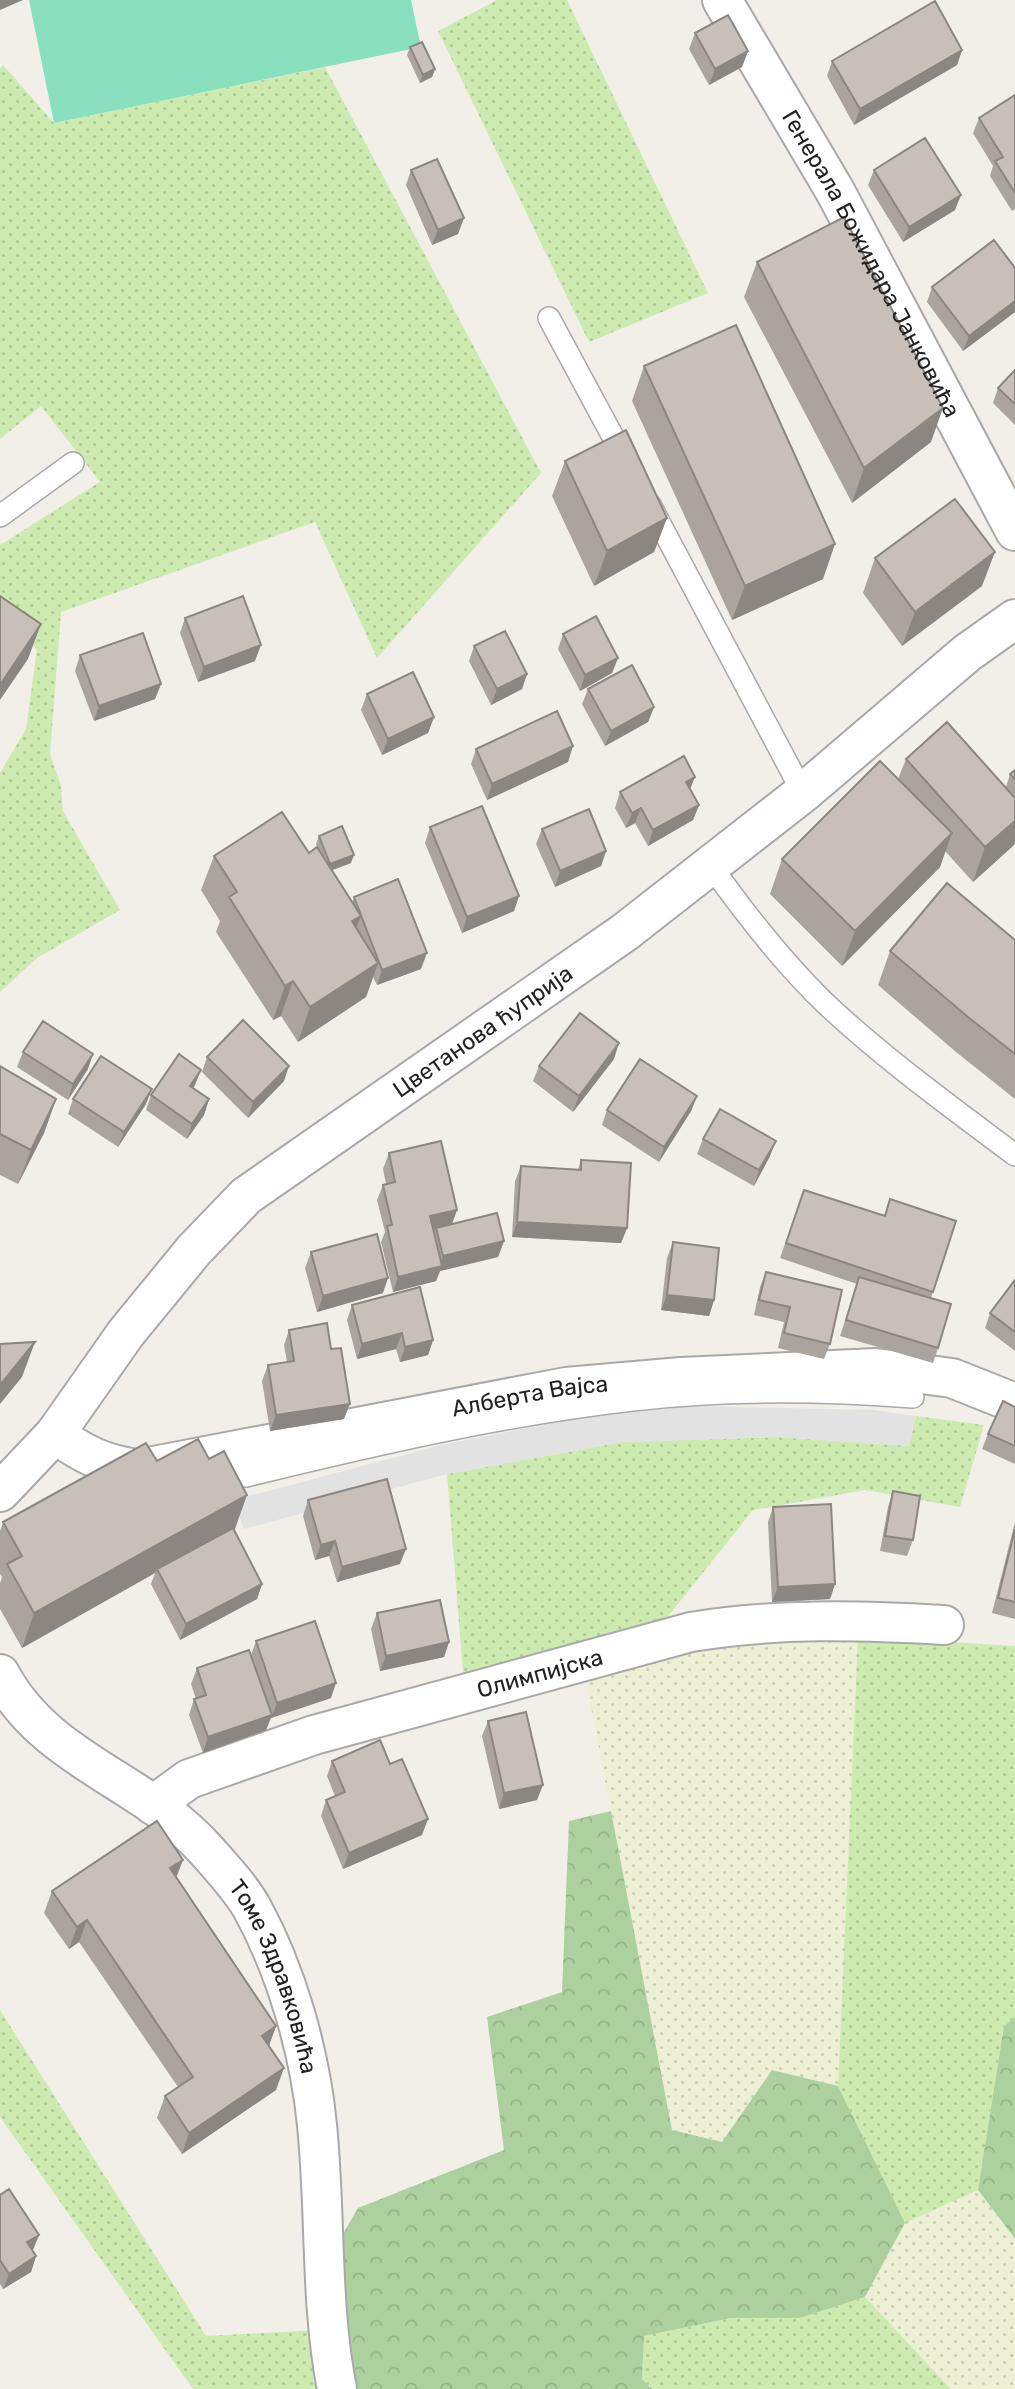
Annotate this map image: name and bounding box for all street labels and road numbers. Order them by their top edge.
street label: Генерала Божидара Јанковића [776,105,966,422]
street label: Цветанова ћуприја [387,959,578,1103]
street label: Алберта Вајса [449,1369,609,1423]
street label: Олимпијска [474,1643,606,1704]
street label: Томе Здравковића [223,1874,323,2076]

